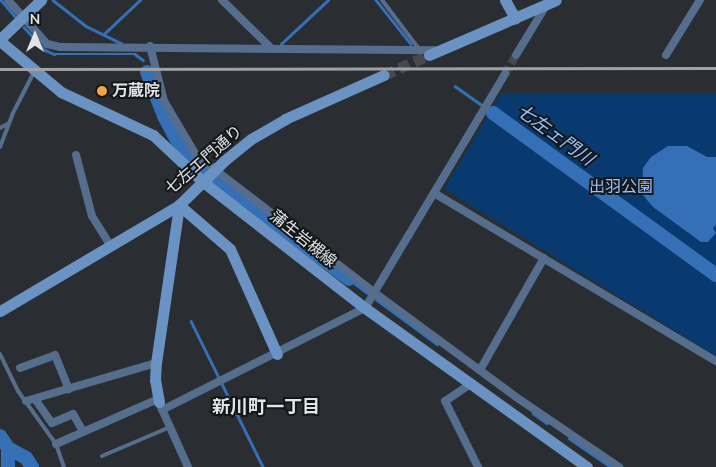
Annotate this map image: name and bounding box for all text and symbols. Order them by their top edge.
north arrow [10,10,60,60]
text: N [30,10,40,29]
place label: 万蔵院 [112,81,160,101]
marker: 万蔵院 [96,85,108,97]
water label: 七左ェ門川 [512,100,598,170]
street label: 七左エ門通り [161,121,247,199]
park label: 出羽公園 [589,177,653,197]
street label: 蒲生岩槻線 [266,206,340,272]
district label: 新川町一丁目 [212,396,320,418]

